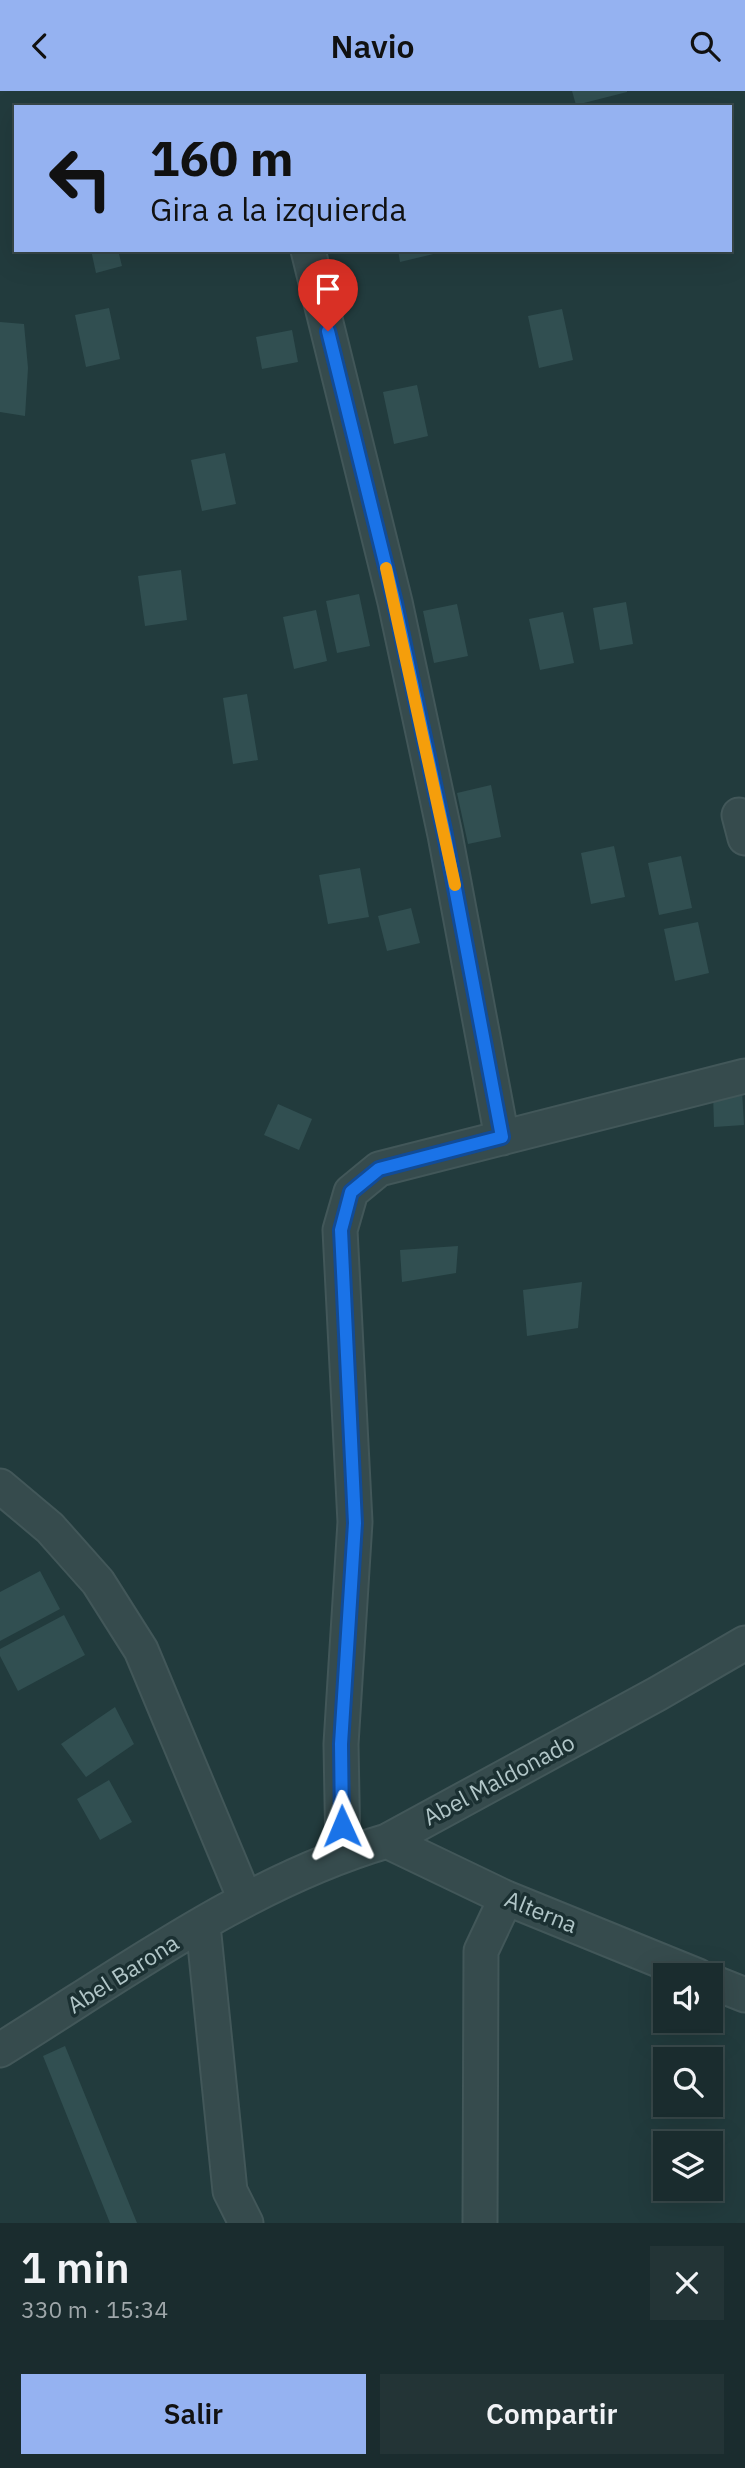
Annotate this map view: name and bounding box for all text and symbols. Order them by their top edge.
text: Navio [330,25,415,67]
icon: back [21,27,59,65]
icon: search [686,27,724,65]
text: 160 m [150,126,294,189]
icon: left [35,133,126,224]
text: Gira a la izquierda [150,188,407,230]
pin [298,259,358,331]
icon: arrive [309,270,347,308]
street label: Abel Maldonado [418,1727,579,1832]
position arrow [305,1789,379,1863]
street label: Alterna [501,1883,582,1939]
street label: Abel Barona [61,1927,184,2019]
map controls [653,1963,723,2201]
button: sound [653,1963,723,2033]
button: search [653,2047,723,2117]
button: layers [653,2131,723,2201]
text: 1 min [21,2240,130,2295]
button: close [650,2246,724,2320]
text: 330 m · 15:34 [21,2294,168,2324]
button: Salir [21,2374,366,2454]
button: Compartir [380,2374,724,2454]

